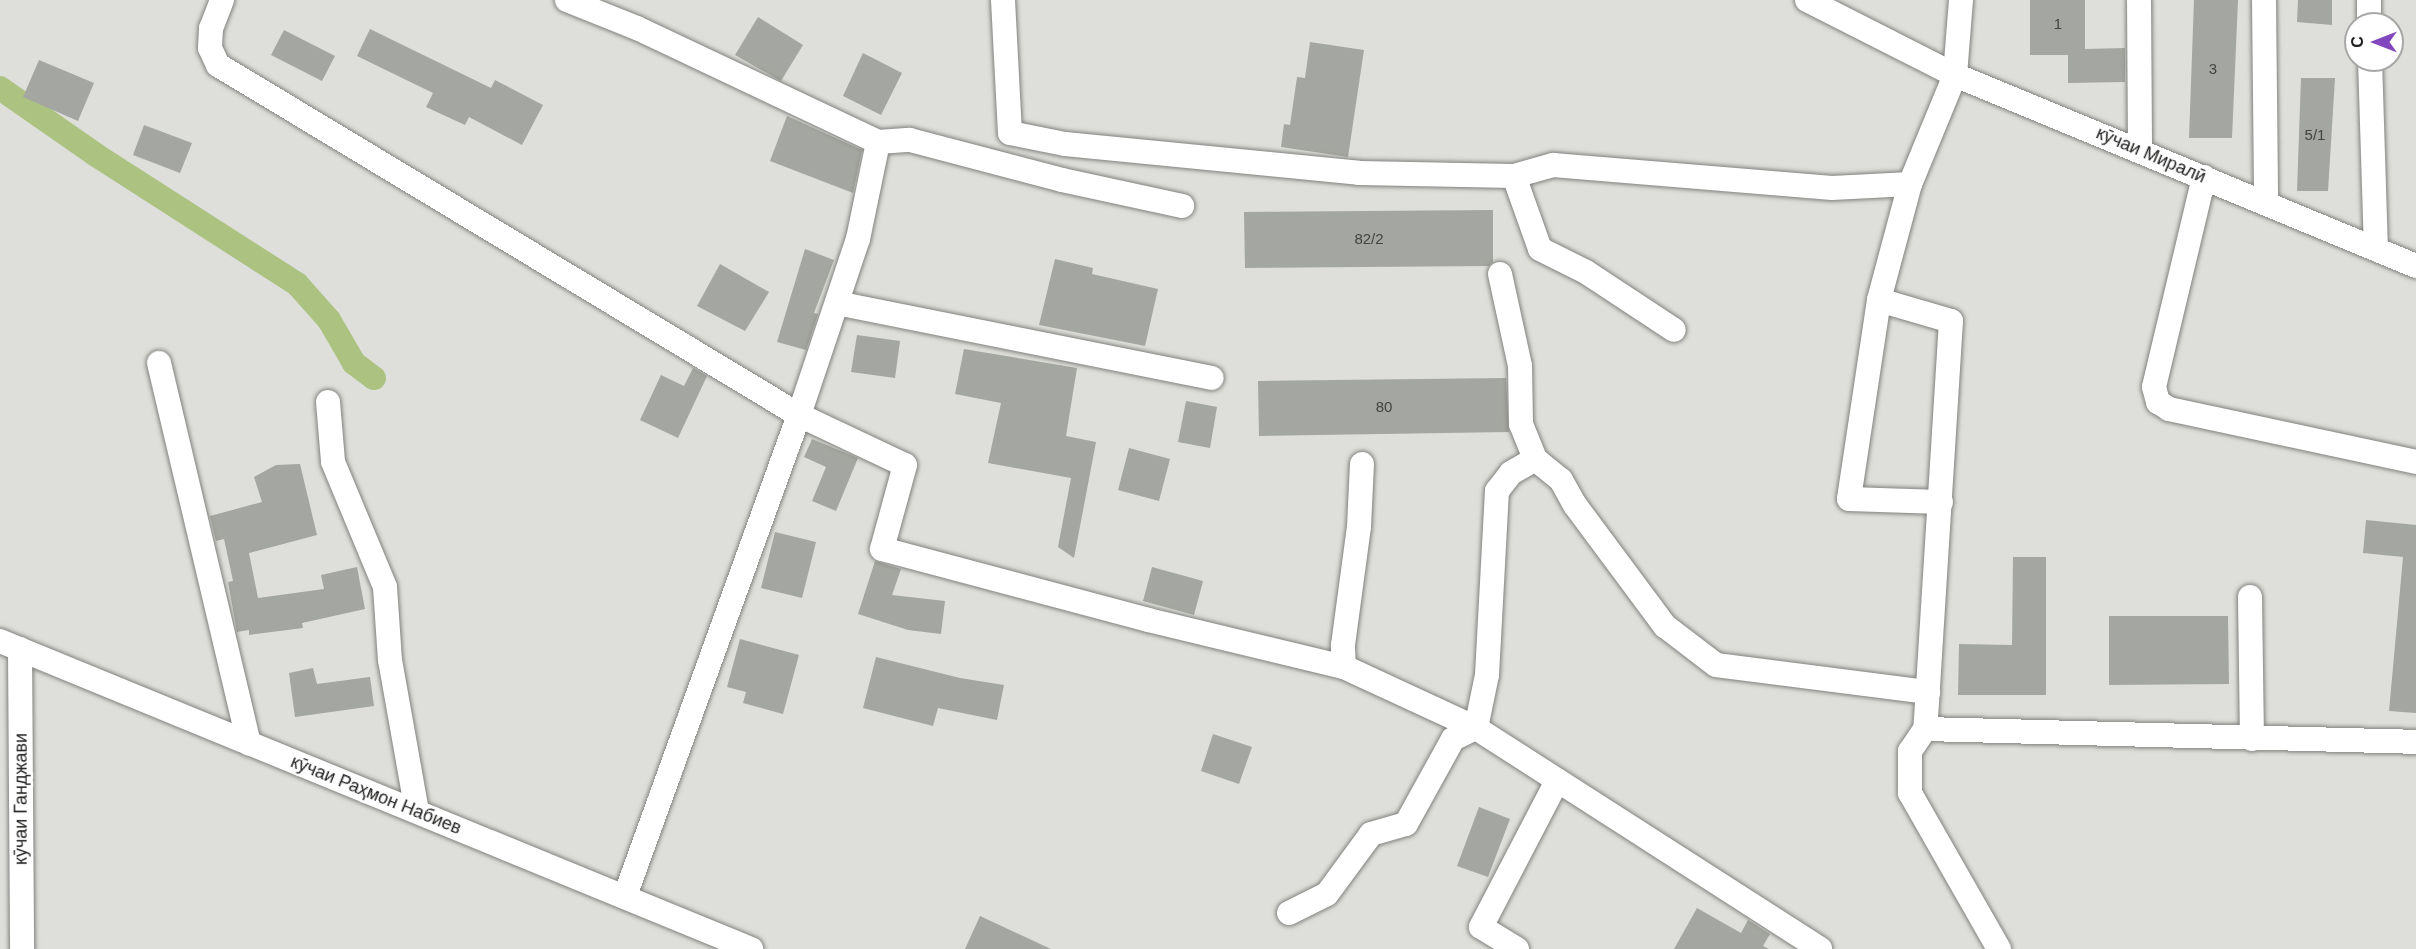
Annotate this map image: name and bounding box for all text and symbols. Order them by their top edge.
north arrow [2344,12,2404,72]
house number: 1 [2054,15,2062,33]
text: С [2349,36,2366,48]
house number: 3 [2209,60,2217,78]
street label: кӯчаи Миралӣ [2093,122,2209,188]
house number: 5/1 [2305,126,2325,144]
house number: 82/2 [1354,230,1384,248]
house number: 80 [1376,398,1392,416]
street label: кӯчаи Ганджави [10,733,32,865]
street label: кӯчаи Раҳмон Набиев [288,751,464,839]

